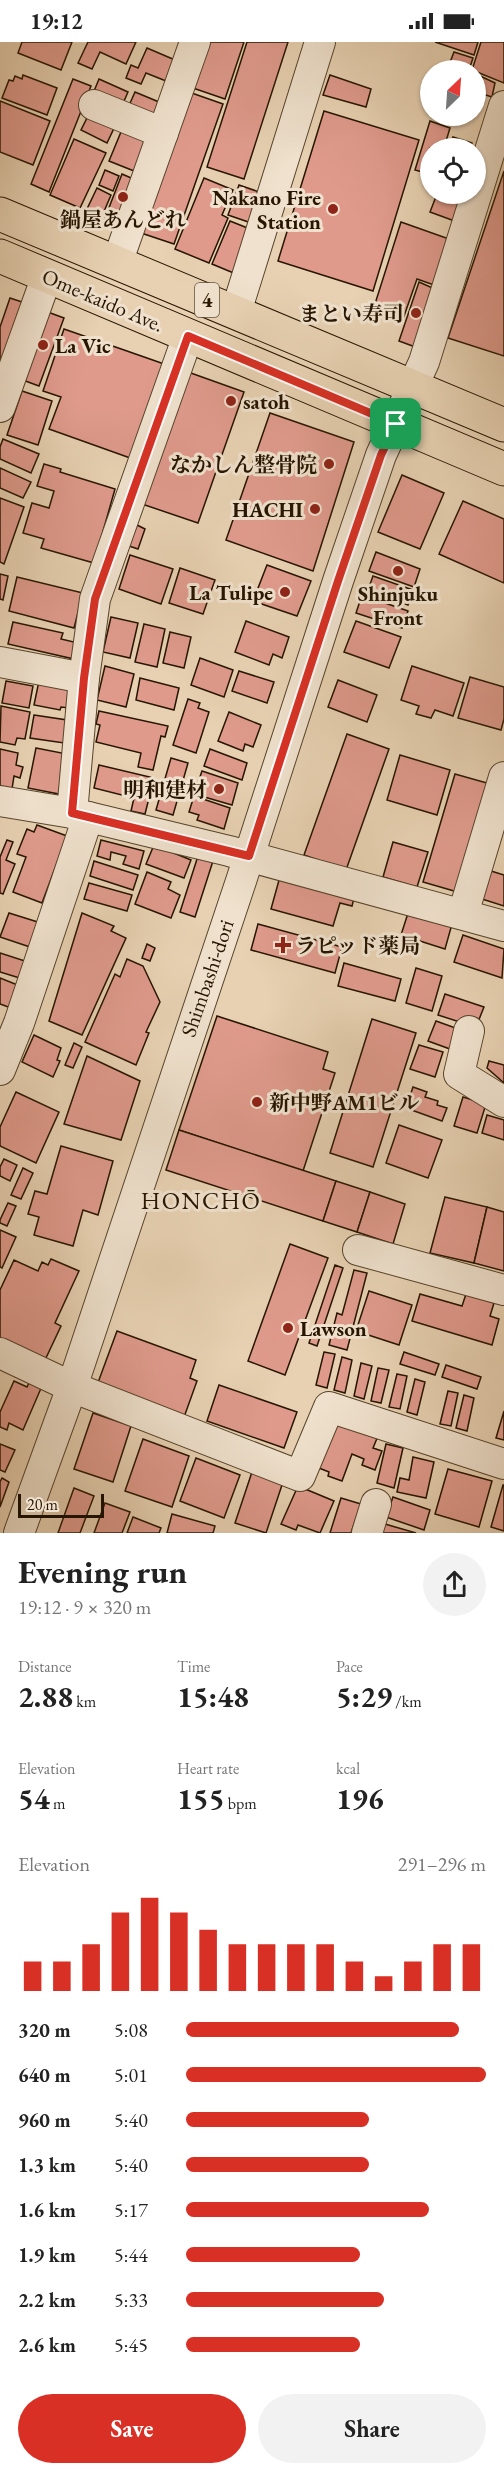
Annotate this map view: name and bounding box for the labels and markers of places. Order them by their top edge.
place label: Nakano Fire Station [212,184,321,235]
marker: 鍋屋あんどれ [116,190,130,204]
marker: Nakano Fire Station [326,202,340,216]
place label: 鍋屋あんどれ [60,206,186,233]
place label: まとい寿司 [299,300,404,327]
marker: まとい寿司 [409,306,423,320]
place label: La Vic [55,332,111,359]
marker: La Vic [36,338,50,352]
place label: satoh [243,388,290,415]
marker: satoh [224,394,238,408]
pin [370,398,421,449]
place label: なかしん整骨院 [170,451,317,478]
marker: なかしん整骨院 [322,457,336,471]
place label: HACHI [232,496,303,523]
marker: HACHI [308,502,322,516]
marker: Shinjuku Front [391,564,405,578]
place label: La Tulipe [189,579,273,606]
place label: Shinjuku Front [358,580,439,631]
marker: La Tulipe [278,585,292,599]
place label: 明和建材 [123,776,207,803]
marker: 明和建材 [212,782,226,796]
place label: ラピッド薬局 [295,932,420,959]
marker: ラピッド薬局 [276,938,290,952]
place label: 新中野AM1ビル [269,1089,420,1116]
marker: 新中野AM1ビル [250,1095,264,1109]
place label: Lawson [300,1315,367,1342]
marker: Lawson [281,1321,295,1335]

